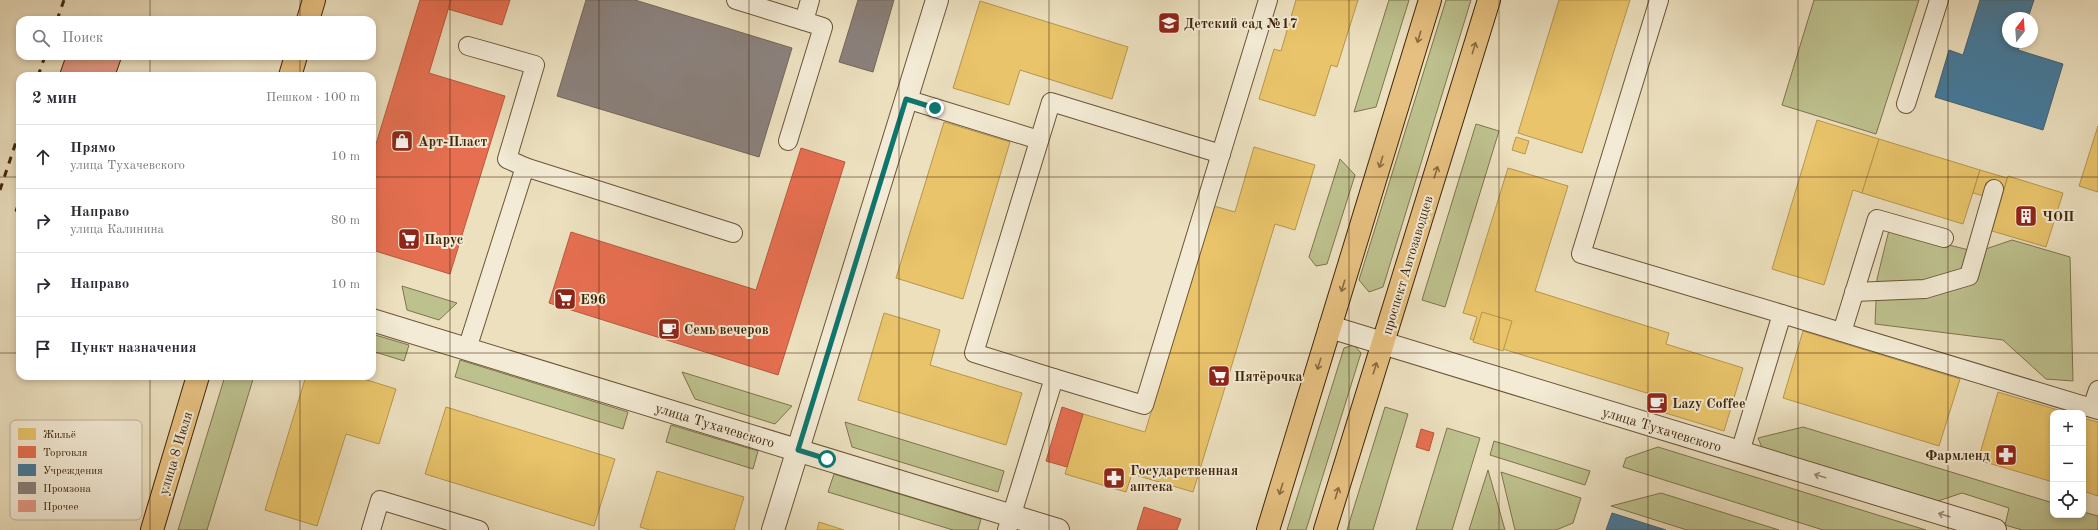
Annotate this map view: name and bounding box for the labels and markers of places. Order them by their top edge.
school or university icon: Детский сад №17 [1156,10,1182,36]
place label: Детский сад №17 [1184,17,1298,31]
shop icon: Арт-Пласт [389,128,415,154]
place label: Арт-Пласт [418,135,487,149]
building icon: ЧОП [2013,203,2039,229]
place label: ЧОП [2042,210,2074,224]
supermarket icon: Парус [396,226,422,252]
place label: Парус [424,233,463,247]
supermarket icon: E96 [552,286,578,312]
place label: E96 [580,293,606,307]
cafe icon: Семь вечеров [656,316,682,342]
place label: Семь вечеров [684,323,769,337]
supermarket icon: Пятёрочка [1206,363,1232,389]
place label: Пятёрочка [1234,370,1303,384]
cafe icon: Lazy Coffee [1644,390,1670,416]
place label: Lazy Coffee [1672,397,1746,411]
pharmacy icon: Фармленд [1993,442,2019,468]
place label: Фармленд [1925,449,1990,463]
place label: Государственная аптека [1130,464,1238,494]
pharmacy icon: Государственная аптека [1101,465,1127,491]

